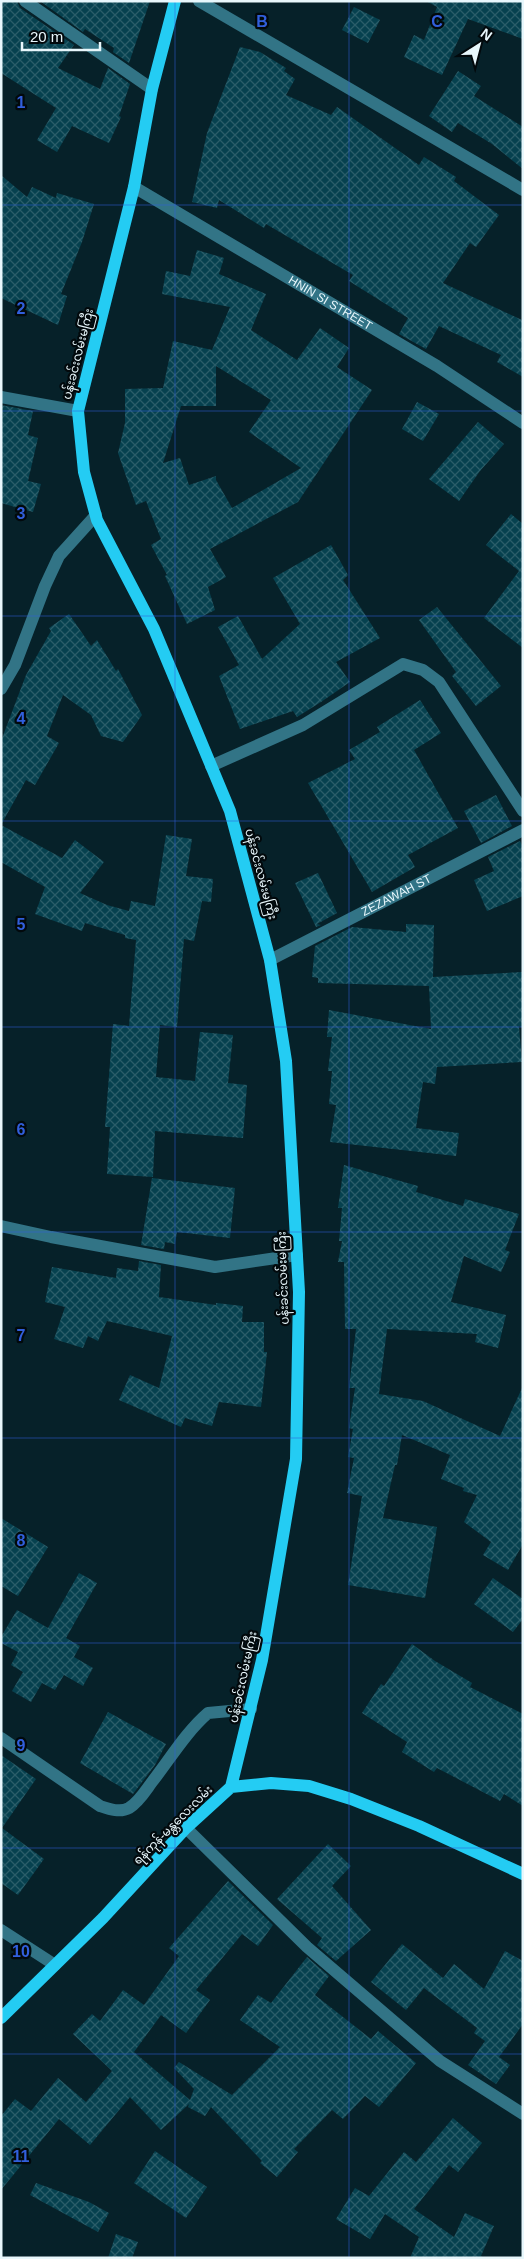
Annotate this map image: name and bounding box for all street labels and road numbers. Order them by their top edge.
street label: HNIN SI STREET [286,273,375,333]
street label: ပန်းခင်းလမ်းမကြီး [58,306,99,402]
street label: ပန်းခင်းလမ်းမကြီး [239,827,282,922]
street label: ZEZAWAH ST [359,871,434,919]
street label: ပန်းခင်းလမ်းမကြီး [272,1231,295,1325]
street label: ပန်းခင်းလမ်းမကြီး [224,1629,262,1725]
street label: ရန်ကုန်-မန္တလေးလမ်း [129,1781,218,1870]

